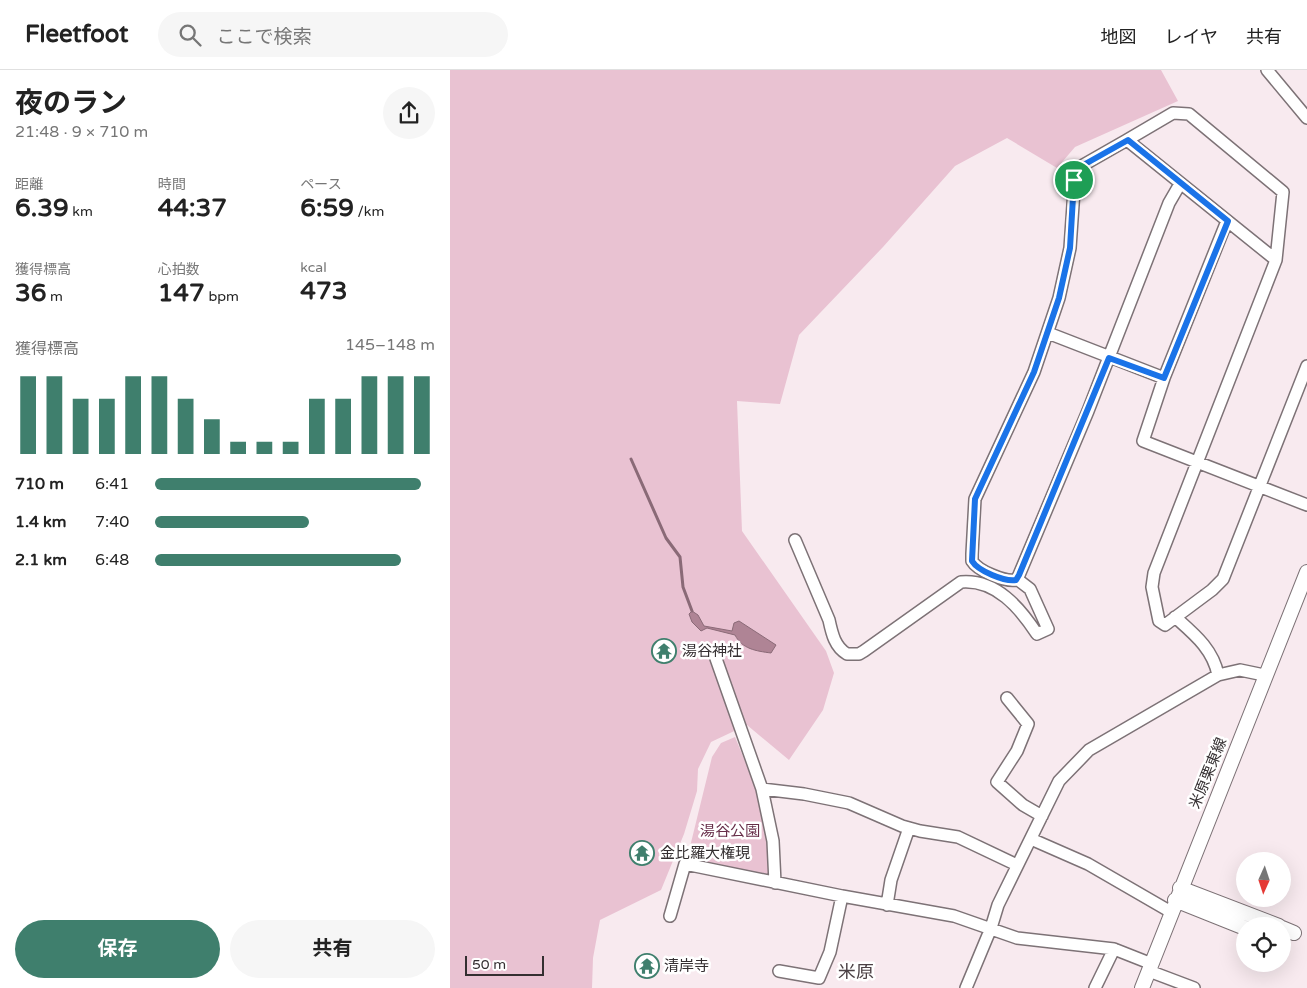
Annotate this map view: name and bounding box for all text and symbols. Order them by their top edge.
search box [158,12,508,57]
text: Fleetfoot [25,20,128,49]
icon: search [176,21,204,49]
text: ここで検索 [216,26,311,48]
text: 地図 [1101,26,1137,48]
text: レイヤ [1165,26,1218,48]
text: 共有 [1246,26,1282,48]
text: 夜のラン [15,86,127,120]
button: share [383,87,435,139]
text: 21:48 · 9 × 710 m [15,122,148,142]
pin [1053,159,1095,201]
icon: arrive [1060,166,1088,194]
text: 距離 [15,176,43,193]
text: 時間 [158,176,186,193]
text: ペース [300,176,342,193]
text: 6.39 [15,193,69,223]
text: 44:37 [158,193,227,223]
text: 6:59 [300,193,354,223]
text: km [69,203,93,220]
text: /km [354,203,384,220]
text: kcal [300,259,327,276]
text: 獲得標高 [15,261,71,278]
text: 心拍数 [158,261,200,278]
text: 473 [300,276,347,306]
text: 36 [15,278,46,308]
text: 147 [158,278,205,308]
text: m [46,288,63,305]
text: bpm [205,288,239,305]
text: 145–148 m [345,335,435,355]
text: 獲得標高 [15,339,79,359]
text: 710 m [15,474,64,494]
text: 6:41 [95,474,129,494]
text: 1.4 km [15,512,67,532]
text: 7:40 [95,512,129,532]
text: 2.1 km [15,550,67,570]
text: 6:48 [95,550,129,570]
temple icon: 湯谷神社 [651,638,677,664]
place label: 湯谷神社 [682,642,742,660]
street label: 米原栗東線 [1186,735,1230,811]
park label: 湯谷公園 [700,822,760,840]
temple icon: 金比羅大権現 [629,840,655,866]
place label: 金比羅大権現 [660,844,750,862]
north arrow [1236,852,1291,908]
map controls [1236,852,1291,972]
button: locate [1236,917,1291,972]
button: 保存 [15,920,220,978]
button: 共有 [230,920,435,978]
scale bar [465,953,544,976]
temple icon: 清岸寺 [634,953,660,979]
text: 50 m [472,956,506,973]
place label: 清岸寺 [664,957,709,975]
district label: 米原 [838,961,874,983]

